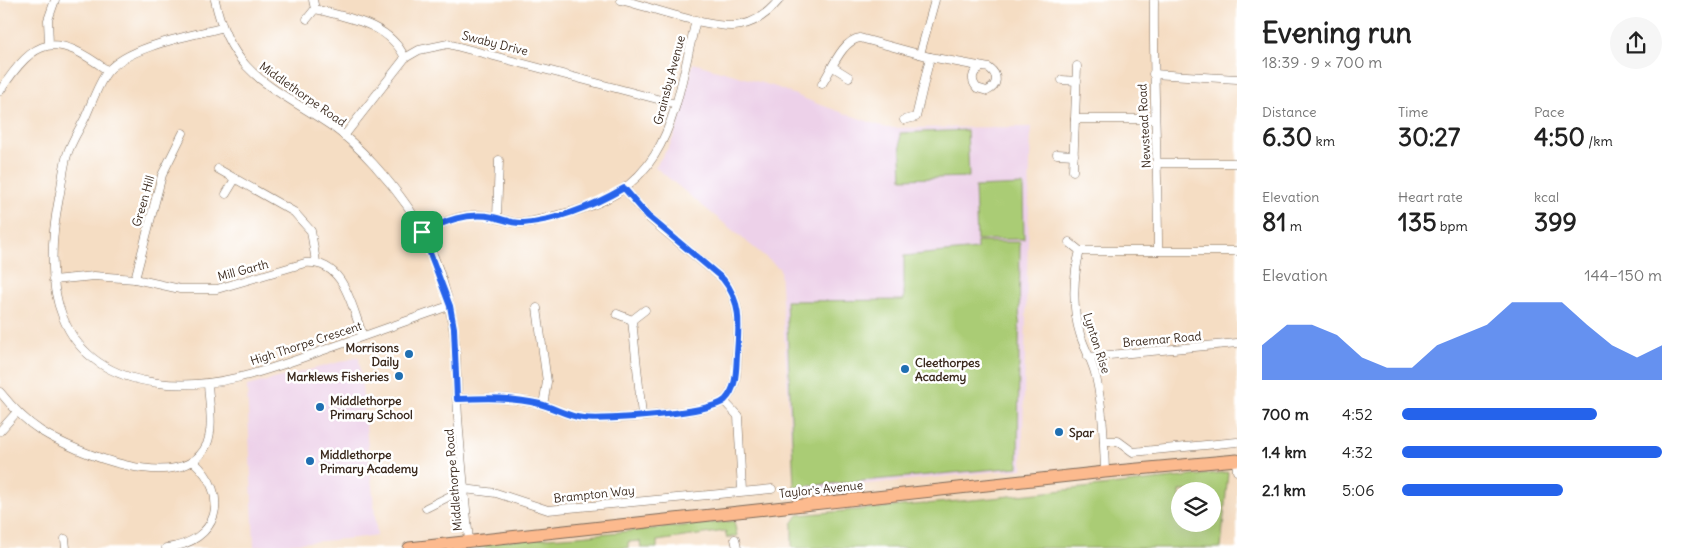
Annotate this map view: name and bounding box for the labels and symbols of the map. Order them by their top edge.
street label: Swaby Drive [460,28,530,58]
street label: Grainsby Avenue [650,34,688,126]
street label: Middlethorpe Road [257,58,349,130]
street label: Newstead Road [1134,83,1154,169]
street label: Green Hill [129,174,157,228]
pin [401,211,443,253]
street label: Mill Garth [216,256,270,284]
street label: Lynton Rise [1080,311,1114,375]
street label: High Thorpe Crescent [248,318,364,368]
street label: Braemar Road [1122,328,1202,350]
place label: Morrisons Daily [346,340,400,370]
marker: Morrisons Daily [403,348,415,360]
place label: Cleethorpes Academy [915,355,980,385]
marker: Cleethorpes Academy [899,363,911,375]
place label: Marklews Fisheries [287,369,390,384]
marker: Marklews Fisheries [393,370,405,382]
place label: Middlethorpe Primary School [330,393,413,423]
marker: Middlethorpe Primary School [314,401,326,413]
place label: Spar [1069,425,1094,441]
marker: Spar [1053,426,1065,438]
street label: Middlethorpe Road [441,428,465,532]
place label: Middlethorpe Primary Academy [320,447,418,477]
marker: Middlethorpe Primary Academy [304,455,316,467]
street label: Taylor's Avenue [778,477,864,501]
street label: Brampton Way [553,482,635,506]

